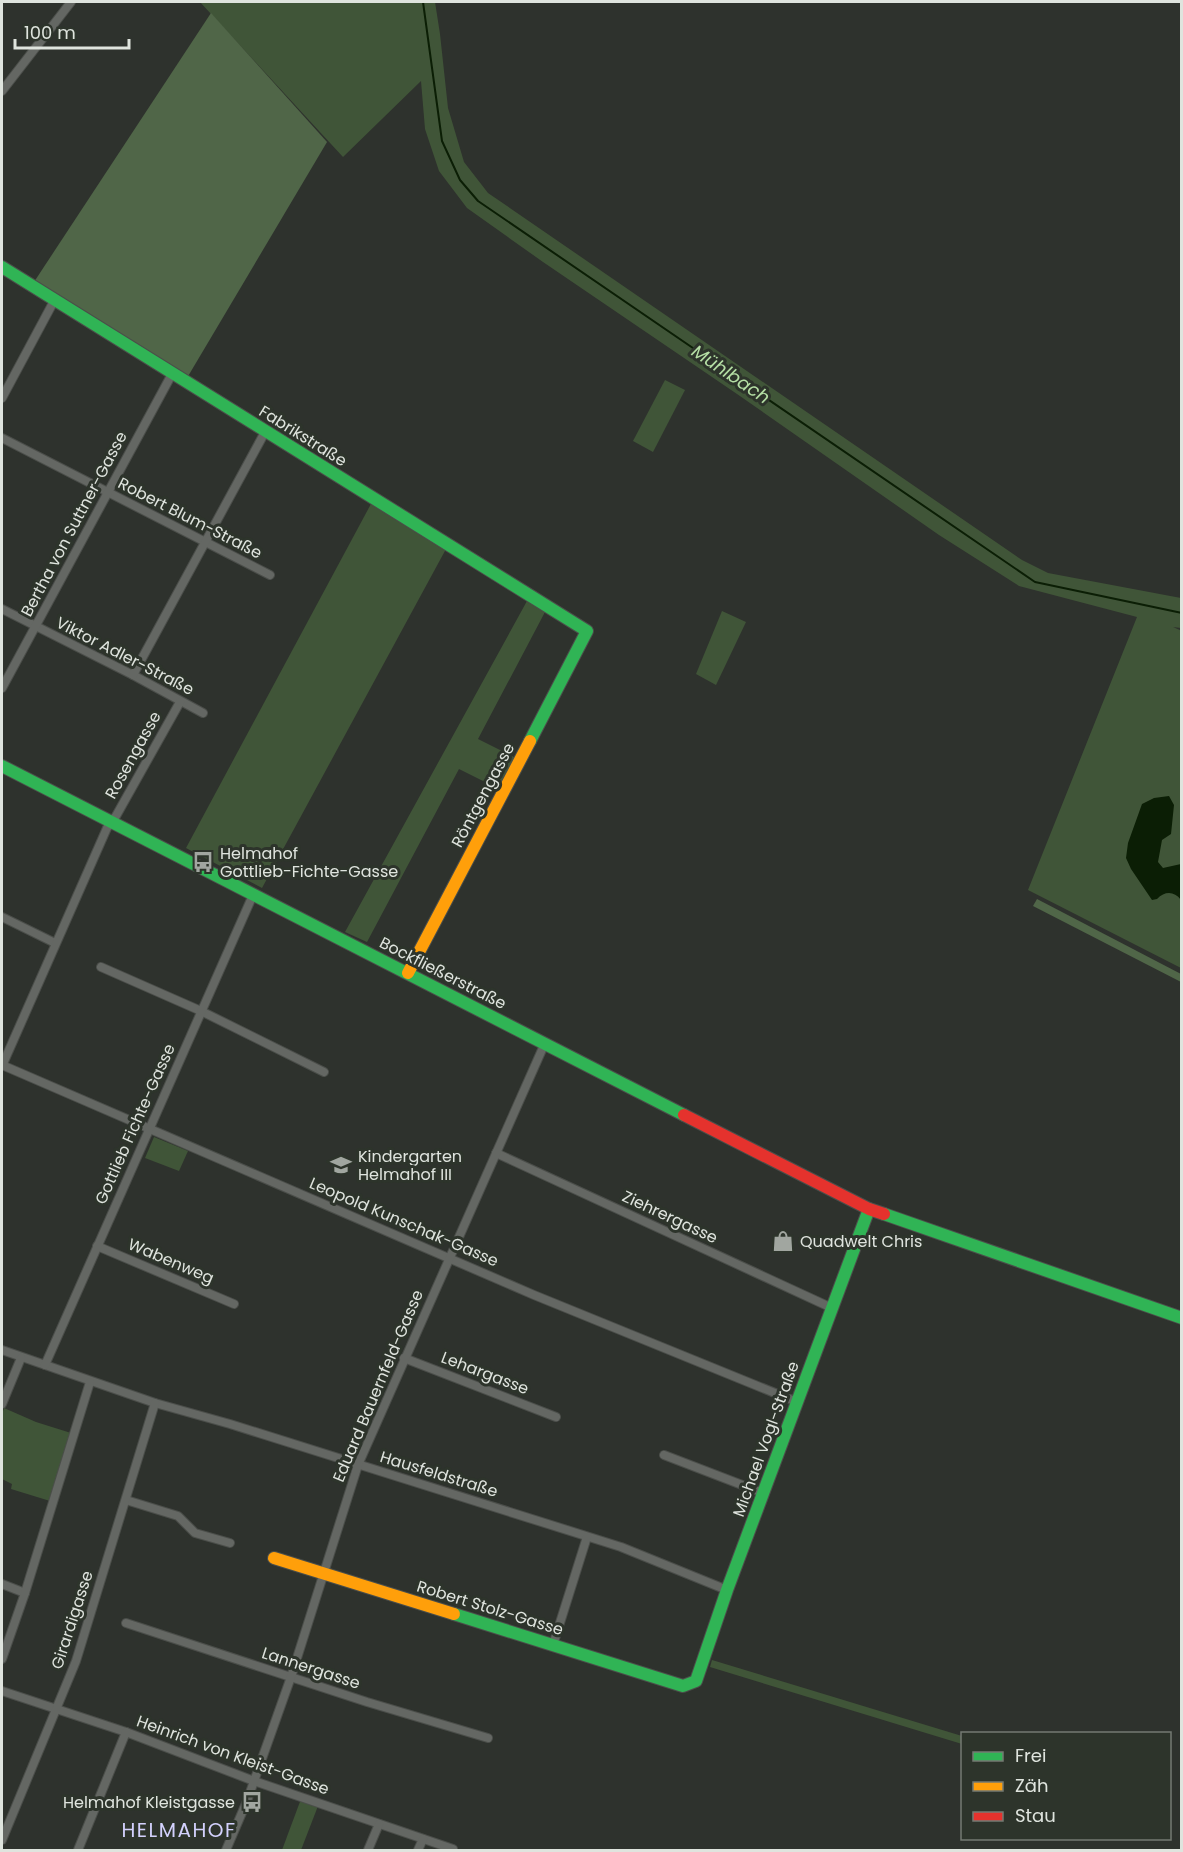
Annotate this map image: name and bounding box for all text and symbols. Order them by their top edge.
scale bar [15,12,129,50]
text: 100 m [24,20,76,45]
water label: Mühlbach [687,339,775,409]
street label: Fabrikstraße [255,400,351,472]
street label: Bertha von Suttner-Gasse [15,427,133,621]
street label: Robert Blum-Straße [114,472,266,564]
street label: Viktor Adler-Straße [52,611,198,701]
street label: Rosengasse [99,707,167,803]
street label: Röntgengasse [446,739,520,851]
place label: Helmahof Gottlieb-Fichte-Gasse [220,842,398,883]
bus stop icon: Helmahof Gottlieb-Fichte-Gasse [191,850,215,874]
street label: Bockfließerstraße [376,931,510,1015]
street label: Gottlieb Fichte-Gasse [89,1040,181,1208]
place label: Kindergarten Helmahof III [358,1145,462,1186]
school or university icon: Kindergarten Helmahof III [329,1153,353,1177]
street label: Leopold Kunschak-Gasse [306,1172,502,1272]
street label: Ziehrergasse [619,1185,722,1249]
shop icon: Quadwelt Chris [771,1229,795,1253]
place label: Quadwelt Chris [800,1230,922,1253]
street label: Wabenweg [125,1233,217,1289]
street label: Eduard Bauernfeld-Gasse [327,1286,429,1486]
street label: Lehargasse [438,1346,532,1400]
street label: Michael Vogl-Straße [727,1358,805,1520]
street label: Hausfeldstraße [377,1445,501,1503]
street label: Girardigasse [45,1568,99,1672]
street label: Robert Stolz-Gasse [414,1575,566,1641]
street label: Lannergasse [259,1641,363,1695]
street label: Heinrich von Kleist-Gasse [134,1709,333,1801]
legend [961,1732,1171,1840]
text: Frei [1015,1743,1046,1768]
text: Zäh [1015,1773,1048,1798]
bus stop icon: Helmahof Kleistgasse [240,1790,264,1814]
place label: Helmahof Kleistgasse [63,1791,235,1814]
text: Stau [1015,1803,1056,1828]
district label: HELMAHOF [121,1816,237,1844]

